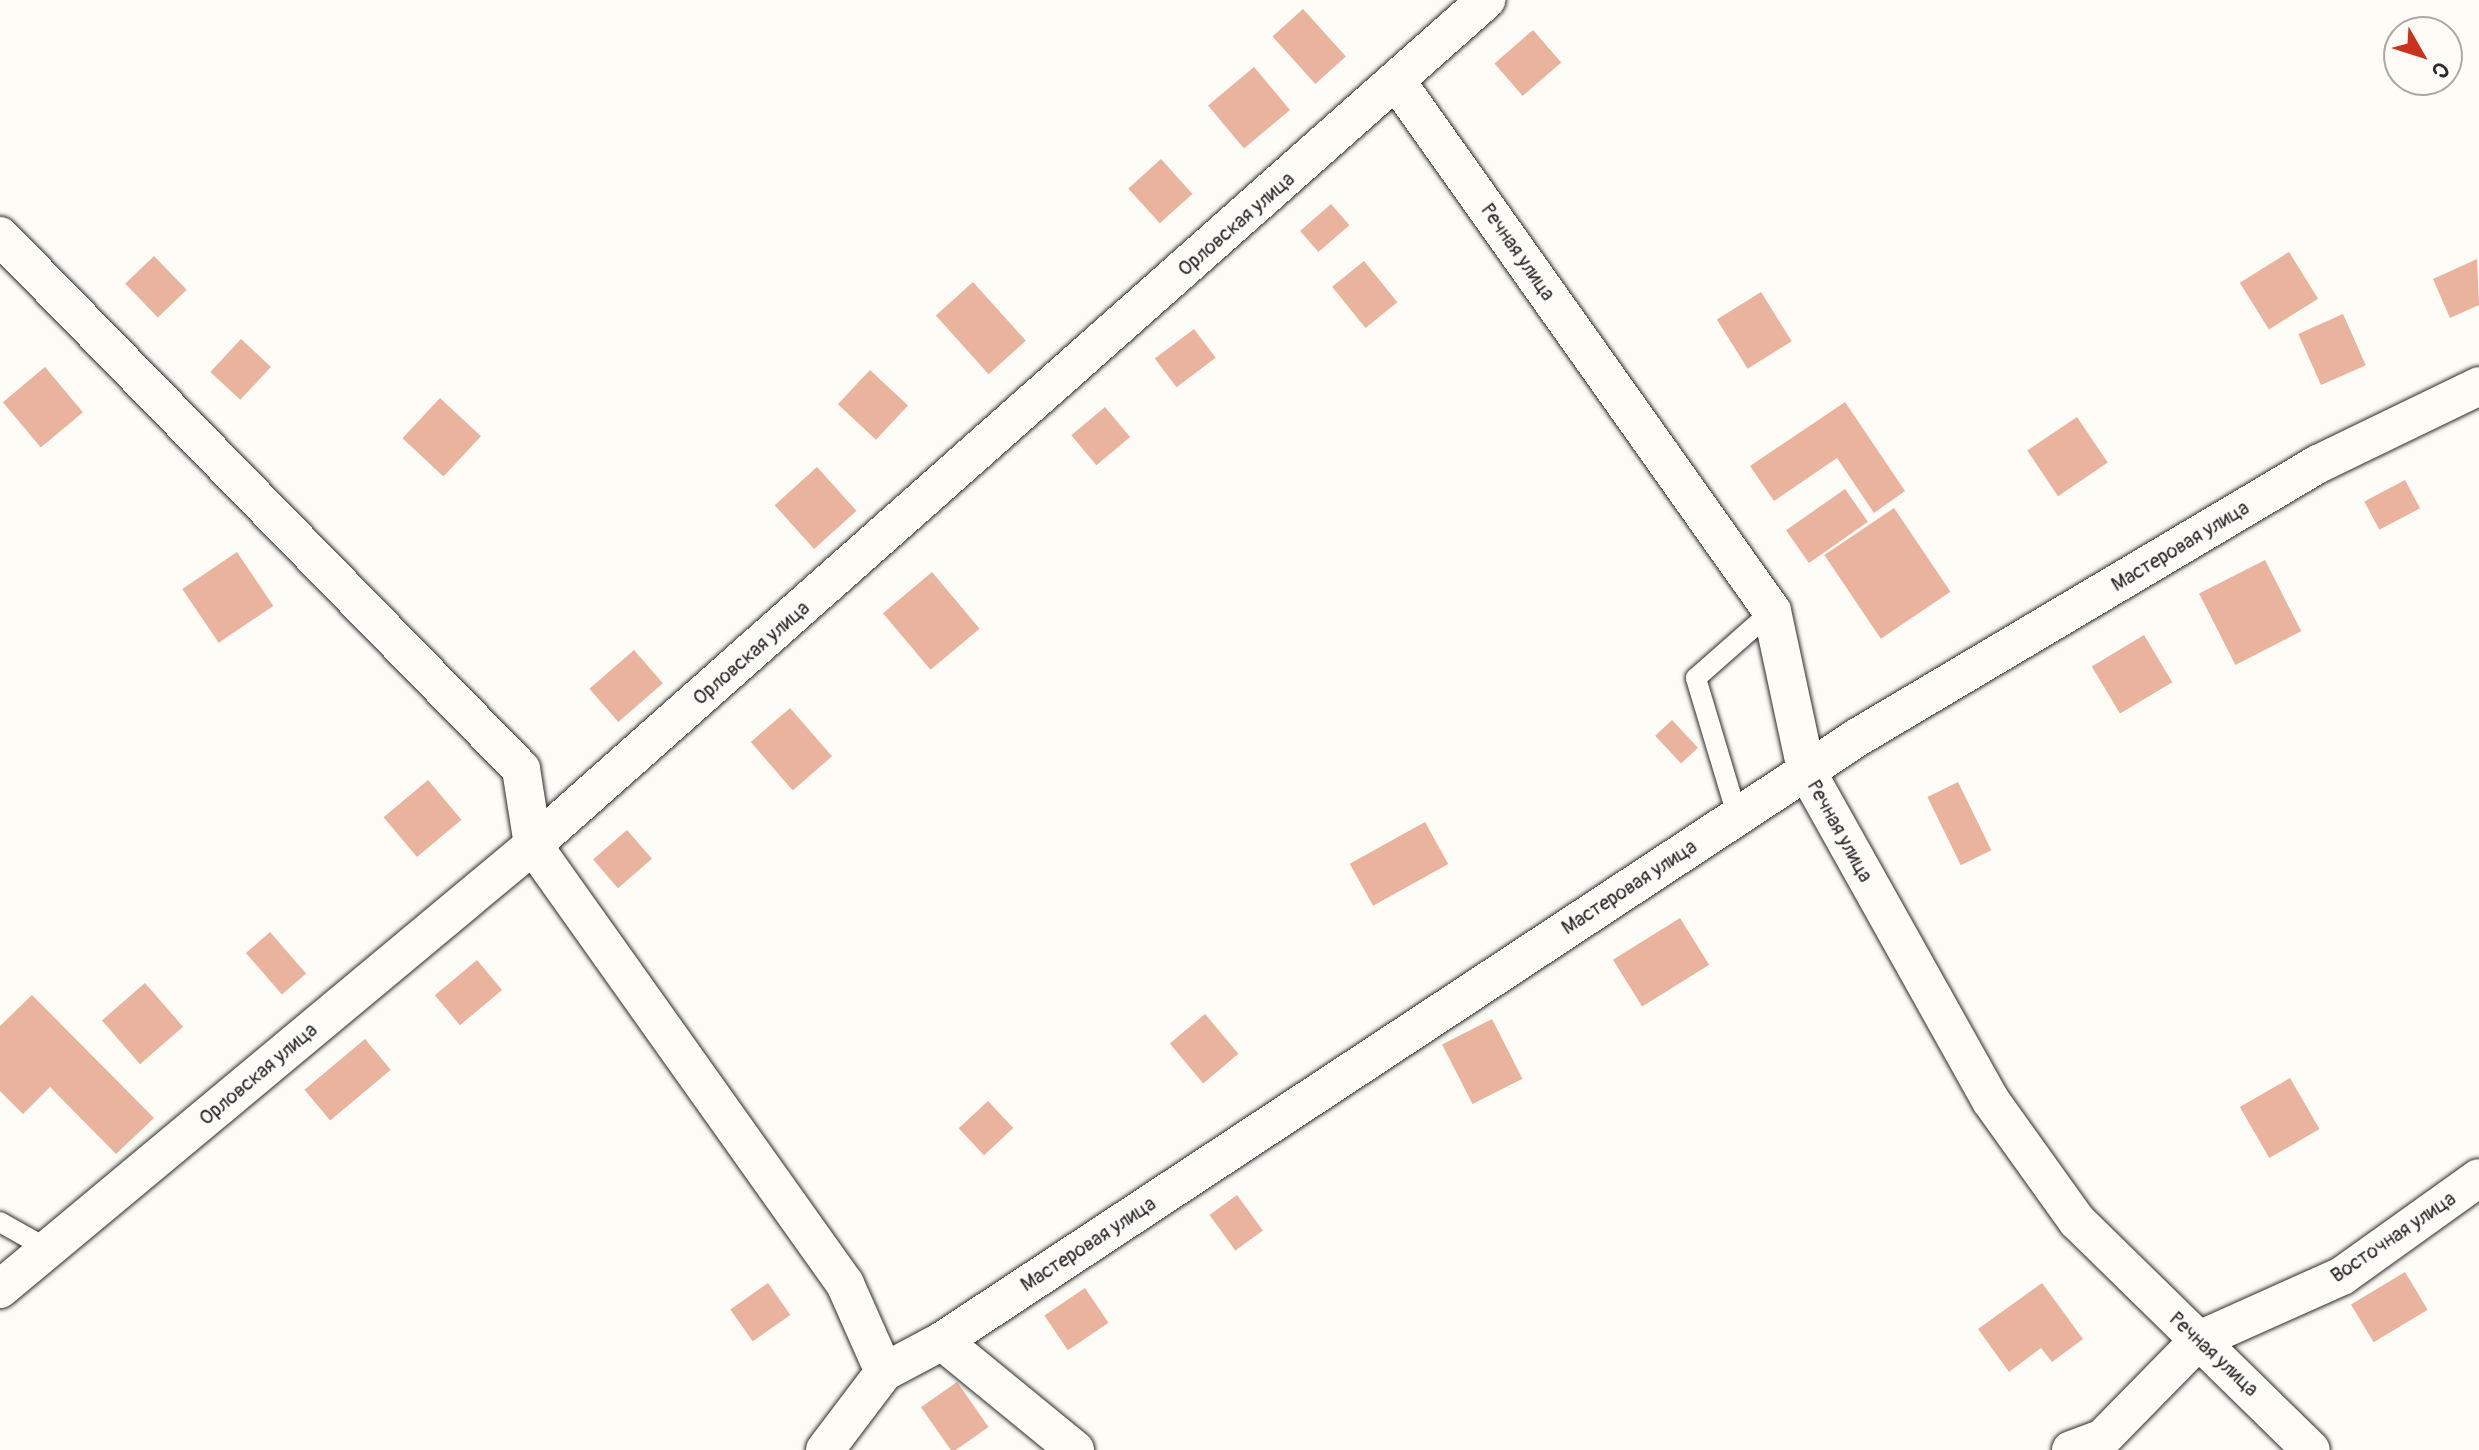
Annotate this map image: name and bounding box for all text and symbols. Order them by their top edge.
north arrow [2383,16,2463,96]
text: С [2425,56,2455,84]
street label: Орловская улица [1173,167,1299,281]
street label: Речная улица [1476,199,1560,305]
street label: Мастеровая улица [2107,495,2253,597]
street label: Орловская улица [688,596,814,710]
street label: Речная улица [1802,776,1878,886]
street label: Мастеровая улица [1557,834,1701,940]
street label: Орловская улица [194,1018,322,1130]
street label: Восточная улица [2326,1186,2460,1288]
street label: Мастеровая улица [1016,1191,1160,1297]
street label: Речная улица [2165,1307,2263,1401]

